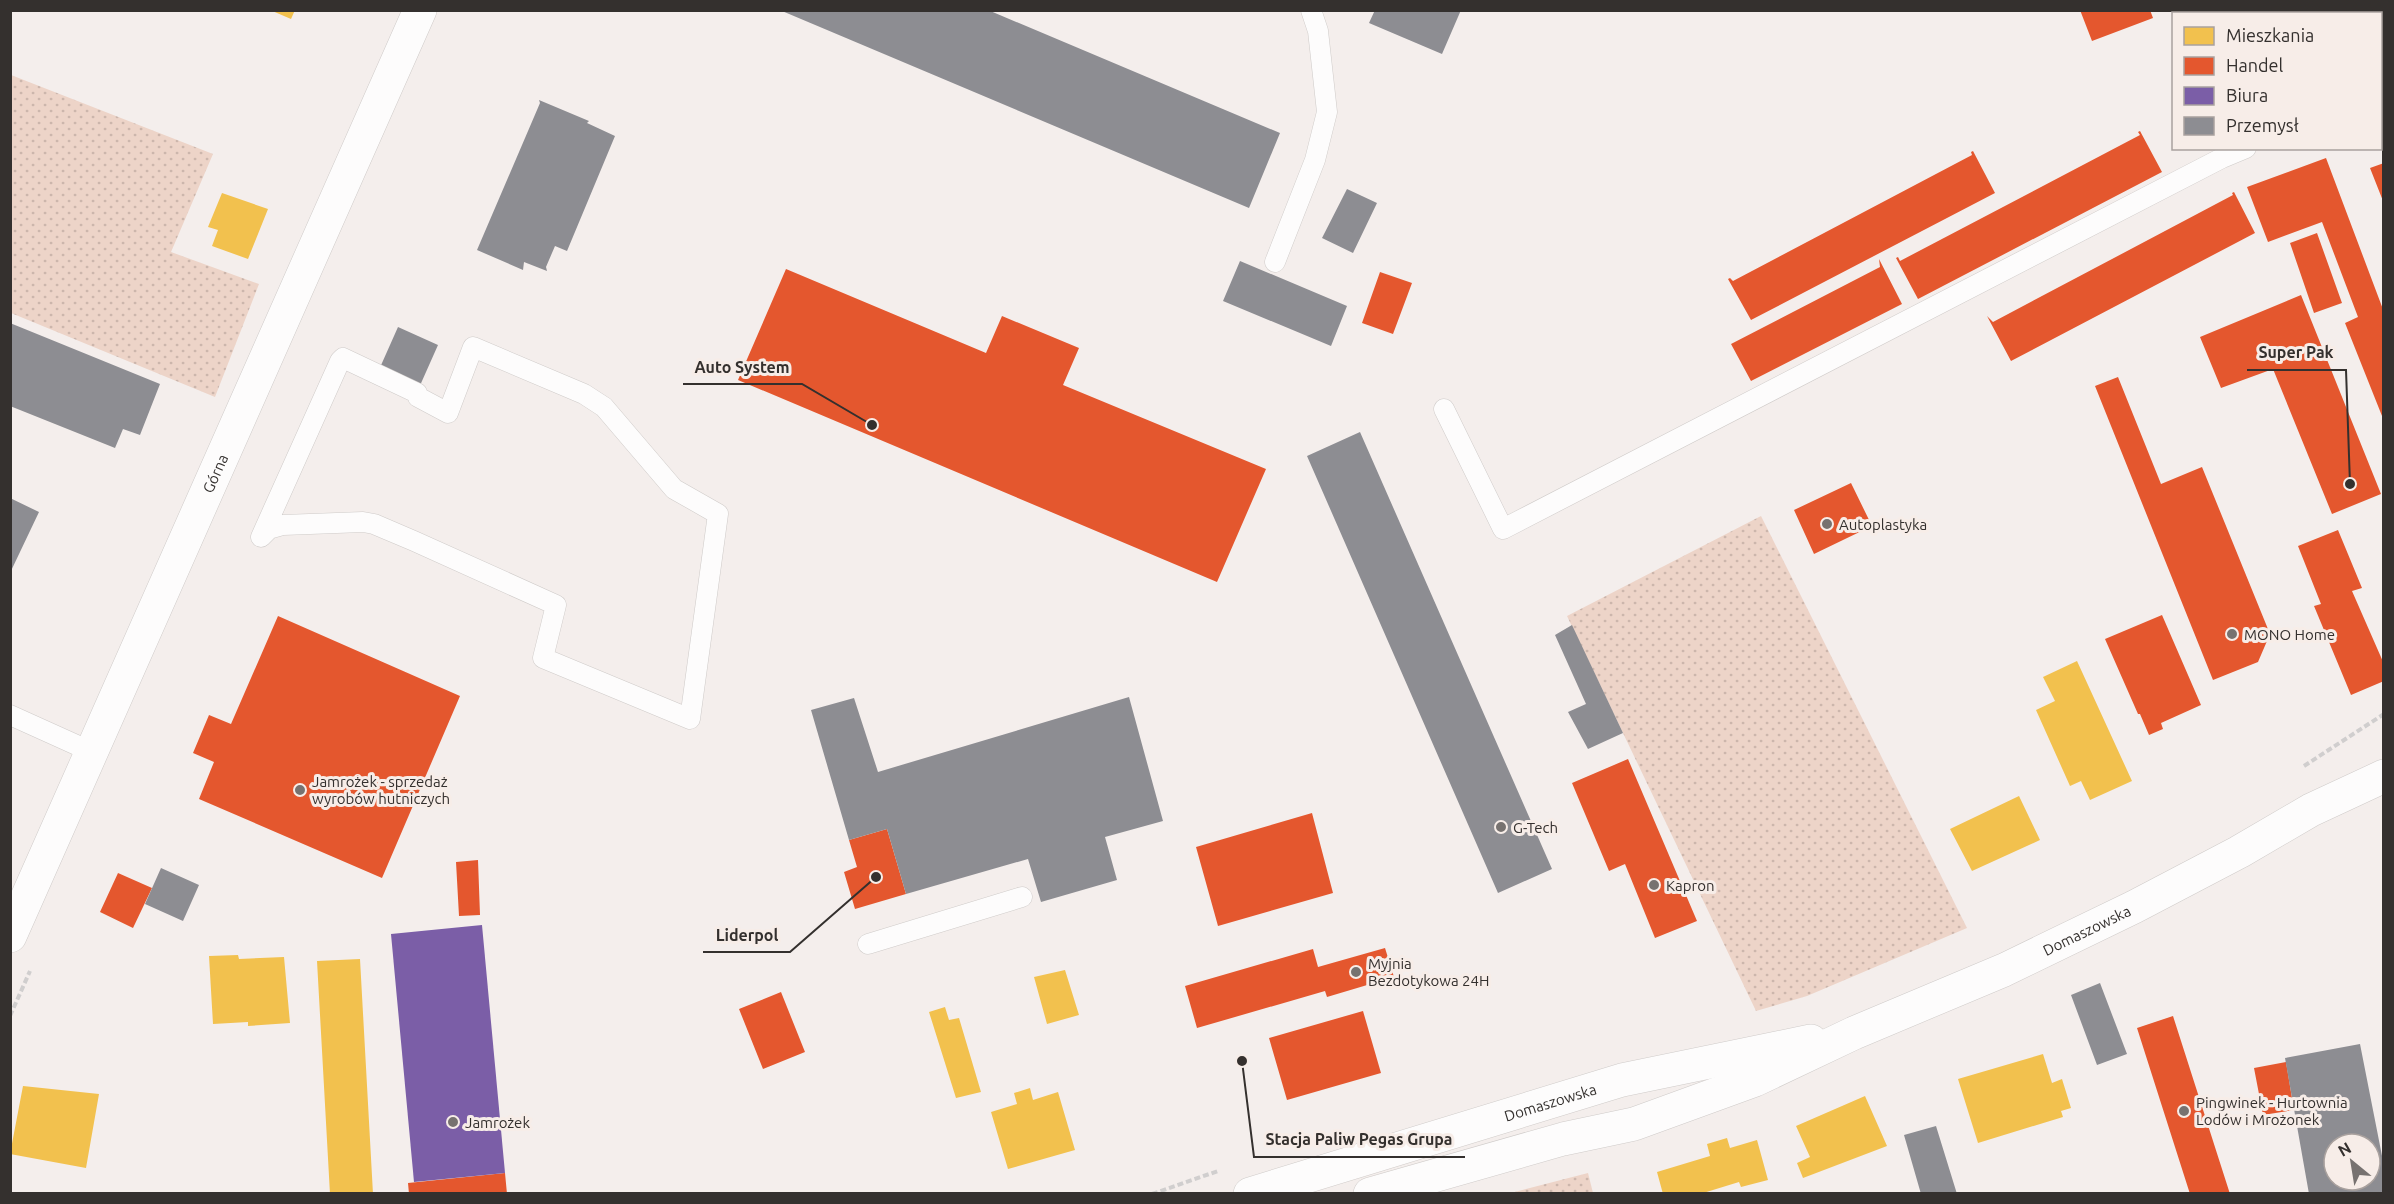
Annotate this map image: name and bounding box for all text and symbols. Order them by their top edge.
legend [2172,12,2382,150]
text: Mieszkania [2226,25,2314,45]
text: Handel [2226,55,2284,75]
text: Biura [2226,85,2268,105]
text: Przemysł [2226,115,2299,135]
callout: Super Pak [2247,336,2346,370]
text: Super Pak [2258,343,2334,361]
callout: Auto System [683,350,802,384]
text: Auto System [694,358,790,376]
street label: Górna [199,451,231,495]
place label: Autoplastyka [1839,516,1927,533]
marker: Autoplastyka [1820,517,1834,531]
place label: MONO Home [2244,626,2335,643]
marker: MONO Home [2225,627,2239,641]
place label: Jamrożek - sprzedaż wyrobów hutniczych [312,773,450,807]
marker: Jamrożek - sprzedaż wyrobów hutniczych [293,783,307,797]
place label: G-Tech [1513,819,1558,836]
marker: G-Tech [1494,820,1508,834]
place label: Kapron [1666,877,1715,894]
marker: Kapron [1647,878,1661,892]
street label: Domaszowska [2040,902,2133,958]
callout: Liderpol [703,918,790,952]
text: Liderpol [716,926,778,944]
place label: Myjnia Bezdotykowa 24H [1368,955,1489,989]
marker: Myjnia Bezdotykowa 24H [1349,965,1363,979]
street label: Domaszowska [1502,1080,1598,1124]
place label: Pingwinek - Hurtownia Lodów i Mrożonek [2196,1094,2348,1128]
marker: Pingwinek - Hurtownia Lodów i Mrożonek [2177,1104,2191,1118]
place label: Jamrożek [465,1114,530,1131]
marker: Jamrożek [446,1115,460,1129]
callout: Stacja Paliw Pegas Grupa [1254,1123,1465,1157]
text: Stacja Paliw Pegas Grupa [1265,1130,1453,1148]
north arrow [2322,1132,2382,1192]
text: N [2335,1138,2354,1160]

